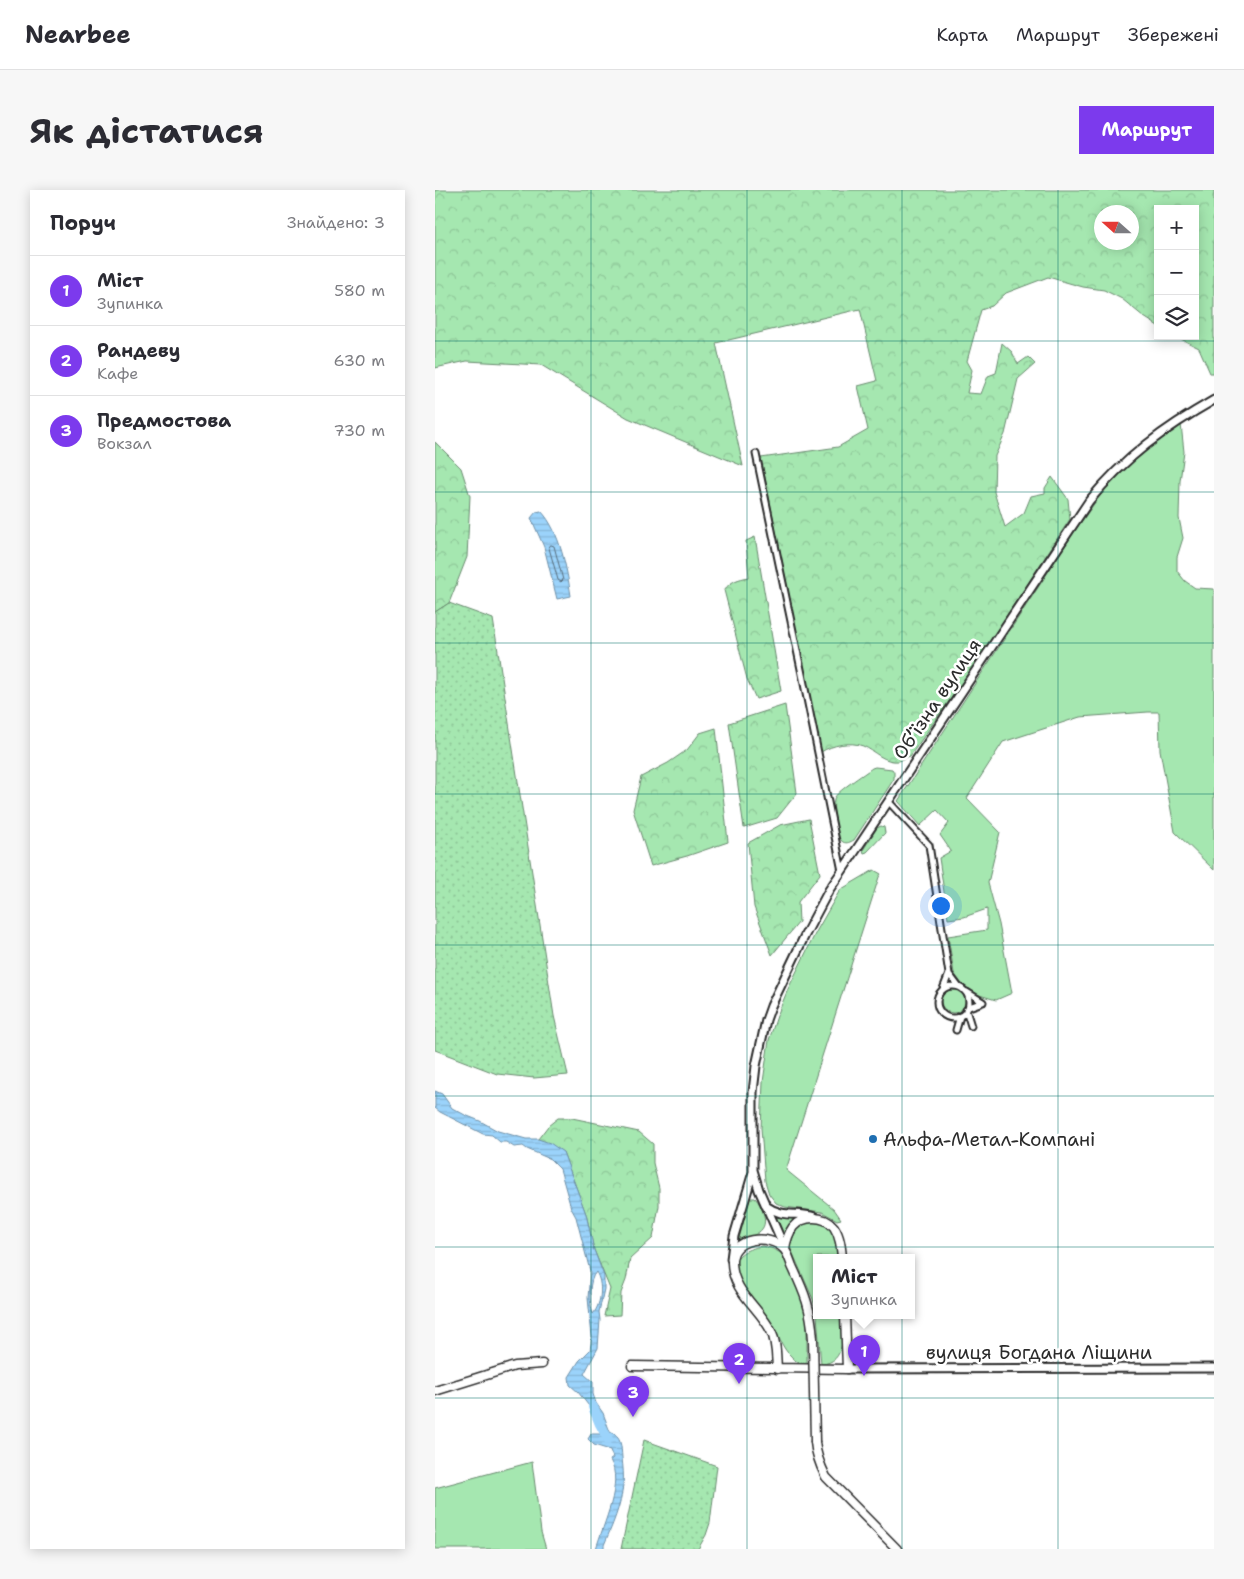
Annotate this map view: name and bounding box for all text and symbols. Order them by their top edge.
text: Nearbee [25,19,131,51]
text: Карта [936,23,988,47]
text: Маршрут [1016,23,1100,47]
text: Збережені [1128,23,1219,47]
button: Маршрут [1079,106,1214,154]
text: Як дістатися [30,107,264,154]
north arrow [1094,205,1139,250]
map controls [1154,205,1199,340]
button: + [1154,205,1199,250]
text: Поруч [50,209,116,237]
text: Знайдено: 3 [287,212,385,233]
button: − [1154,250,1199,295]
text: Міст [97,268,143,293]
text: 1 [62,280,70,301]
text: 580 m [334,280,385,301]
text: Зупинка [97,293,163,314]
button: layers [1154,295,1199,340]
text: Рандеву [97,338,180,363]
text: 2 [60,350,72,371]
text: 630 m [333,350,385,371]
text: Кафе [97,363,138,384]
text: Предмостова [97,408,231,433]
text: 3 [60,420,72,441]
text: 730 m [334,420,385,441]
text: Вокзал [97,433,152,454]
street label: Об’їзна вулиця [887,634,987,764]
your location [928,893,954,919]
place label: Альфа-Метал-Компані [883,1127,1095,1152]
marker: Альфа-Метал-Компані [867,1133,879,1145]
popup [813,1254,915,1319]
text: Міст [831,1264,877,1289]
text: Зупинка [831,1289,897,1310]
pin: 1 [848,1335,880,1376]
street label: вулиця Богдана Ліщини [926,1340,1152,1365]
pin: 2 [723,1343,755,1384]
pin: 3 [617,1376,649,1417]

